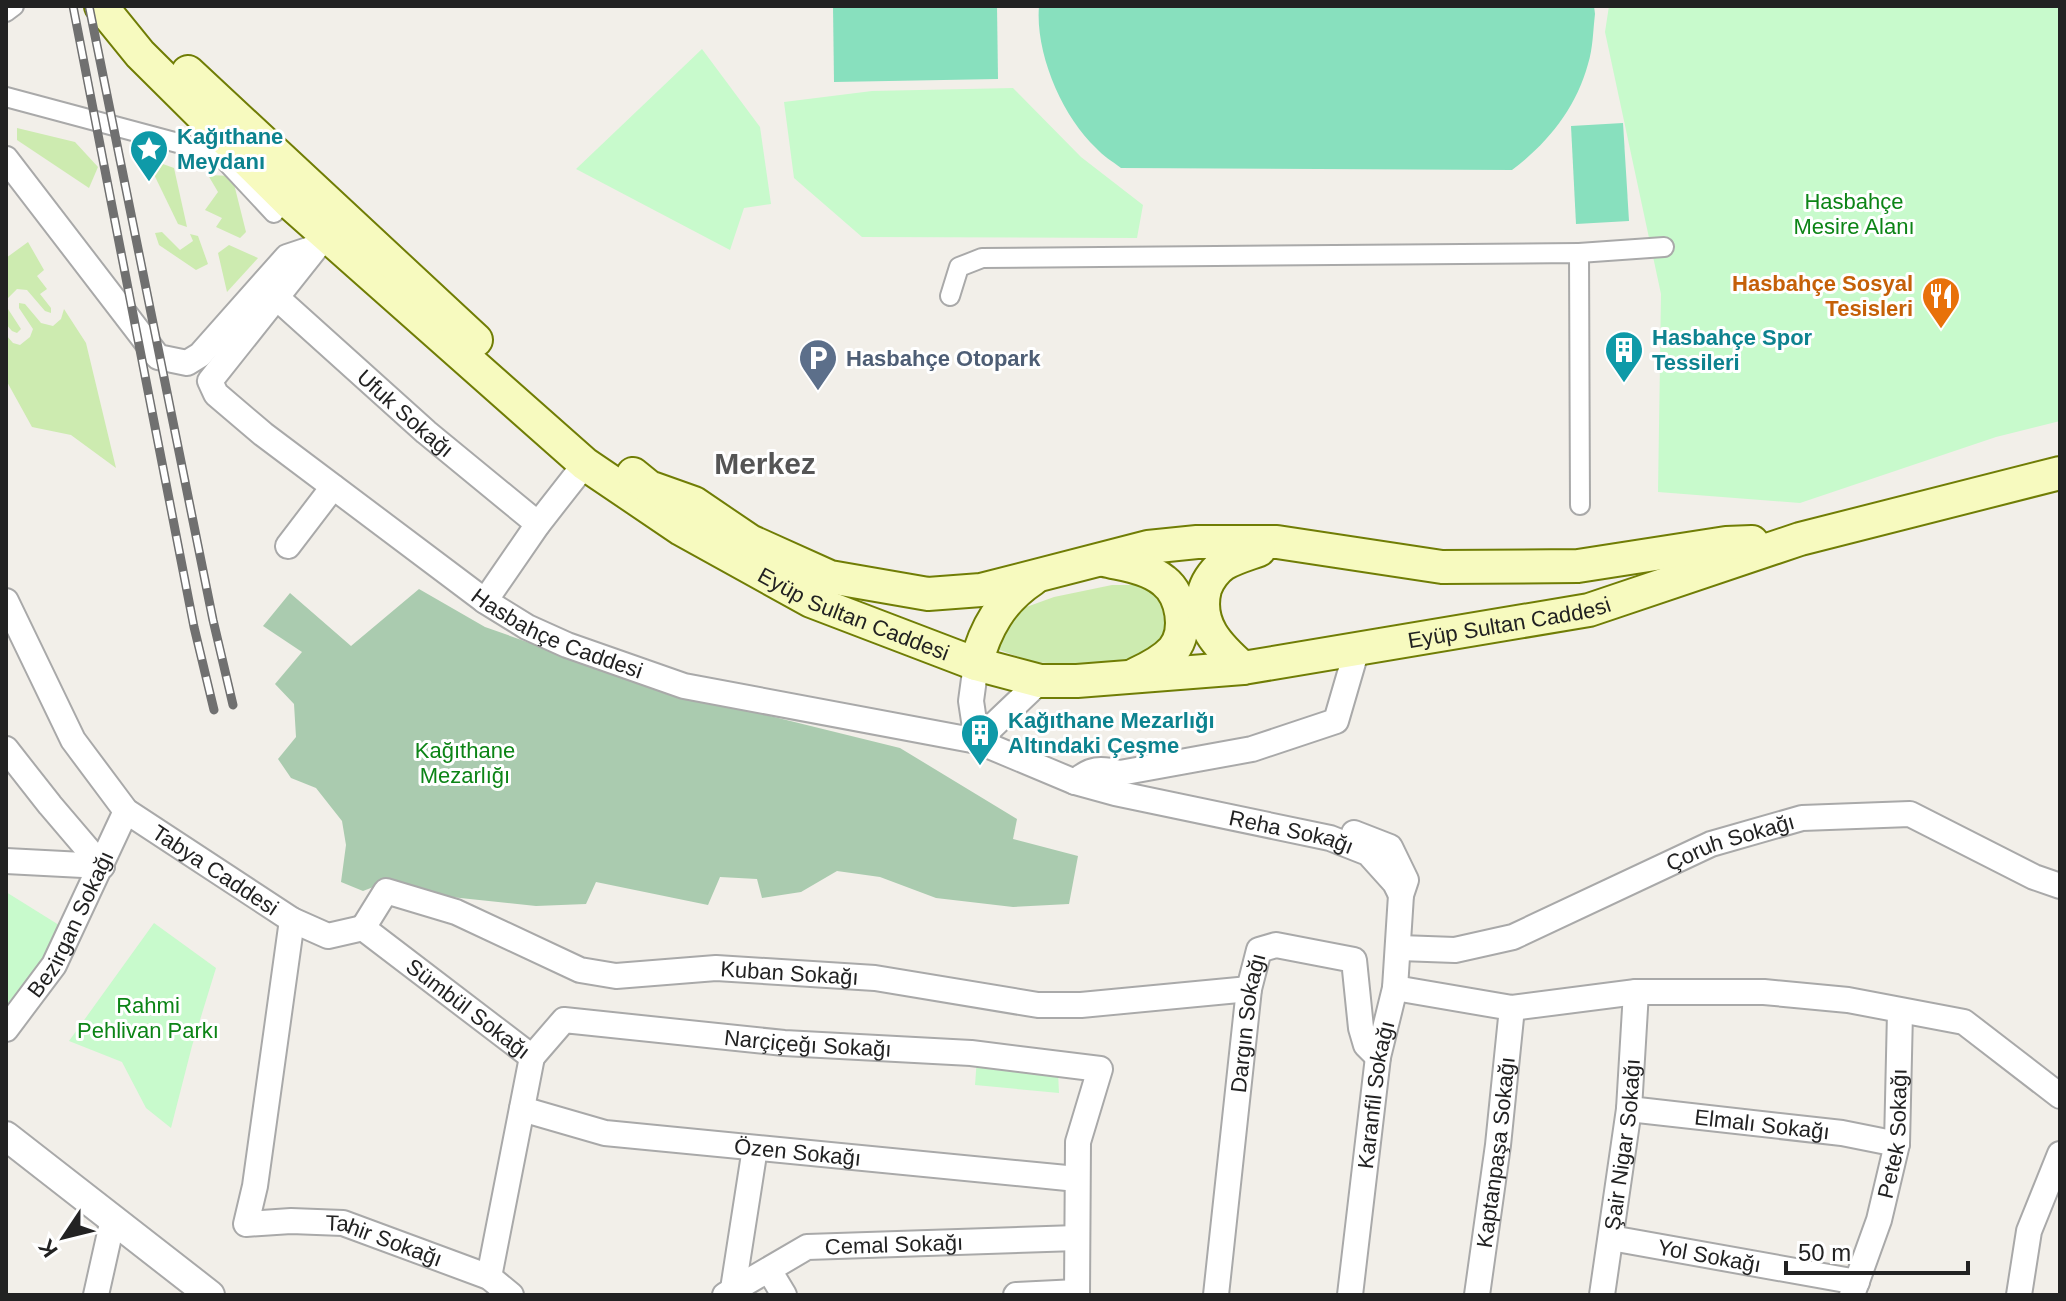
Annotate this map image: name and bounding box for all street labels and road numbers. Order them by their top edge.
street label: Ufuk Sokağı [352,364,458,462]
street label: Eyüp Sultan Caddesi [753,562,953,666]
street label: Hasbahçe Caddesi [467,583,646,684]
street label: Eyüp Sultan Caddesi [1406,592,1614,653]
street label: Reha Sokağı [1227,805,1357,859]
street label: Çoruh Sokağı [1662,809,1797,876]
street label: Tabya Caddesi [148,820,283,921]
street label: Bezirgan Sokağı [22,847,119,1002]
street label: Dargın Sokağı [1226,951,1271,1094]
street label: Sümbül Sokağı [401,954,535,1064]
street label: Kuban Sokağı [720,956,859,990]
street label: Karanfil Sokağı [1353,1018,1399,1170]
street label: Narçiçeğı Sokağı [723,1025,892,1062]
street label: Kaptanpaşa Sokağı [1472,1056,1520,1249]
street label: Şair Nigar Sokağı [1600,1058,1645,1232]
street label: Petek Sokağı [1873,1068,1912,1201]
street label: Elmalı Sokağı [1693,1104,1831,1145]
street label: Özen Sokağı [733,1134,862,1171]
street label: Tahir Sokağı [325,1210,446,1272]
street label: Cemal Sokağı [824,1230,963,1259]
street label: Yol Sokağı [1656,1235,1763,1278]

